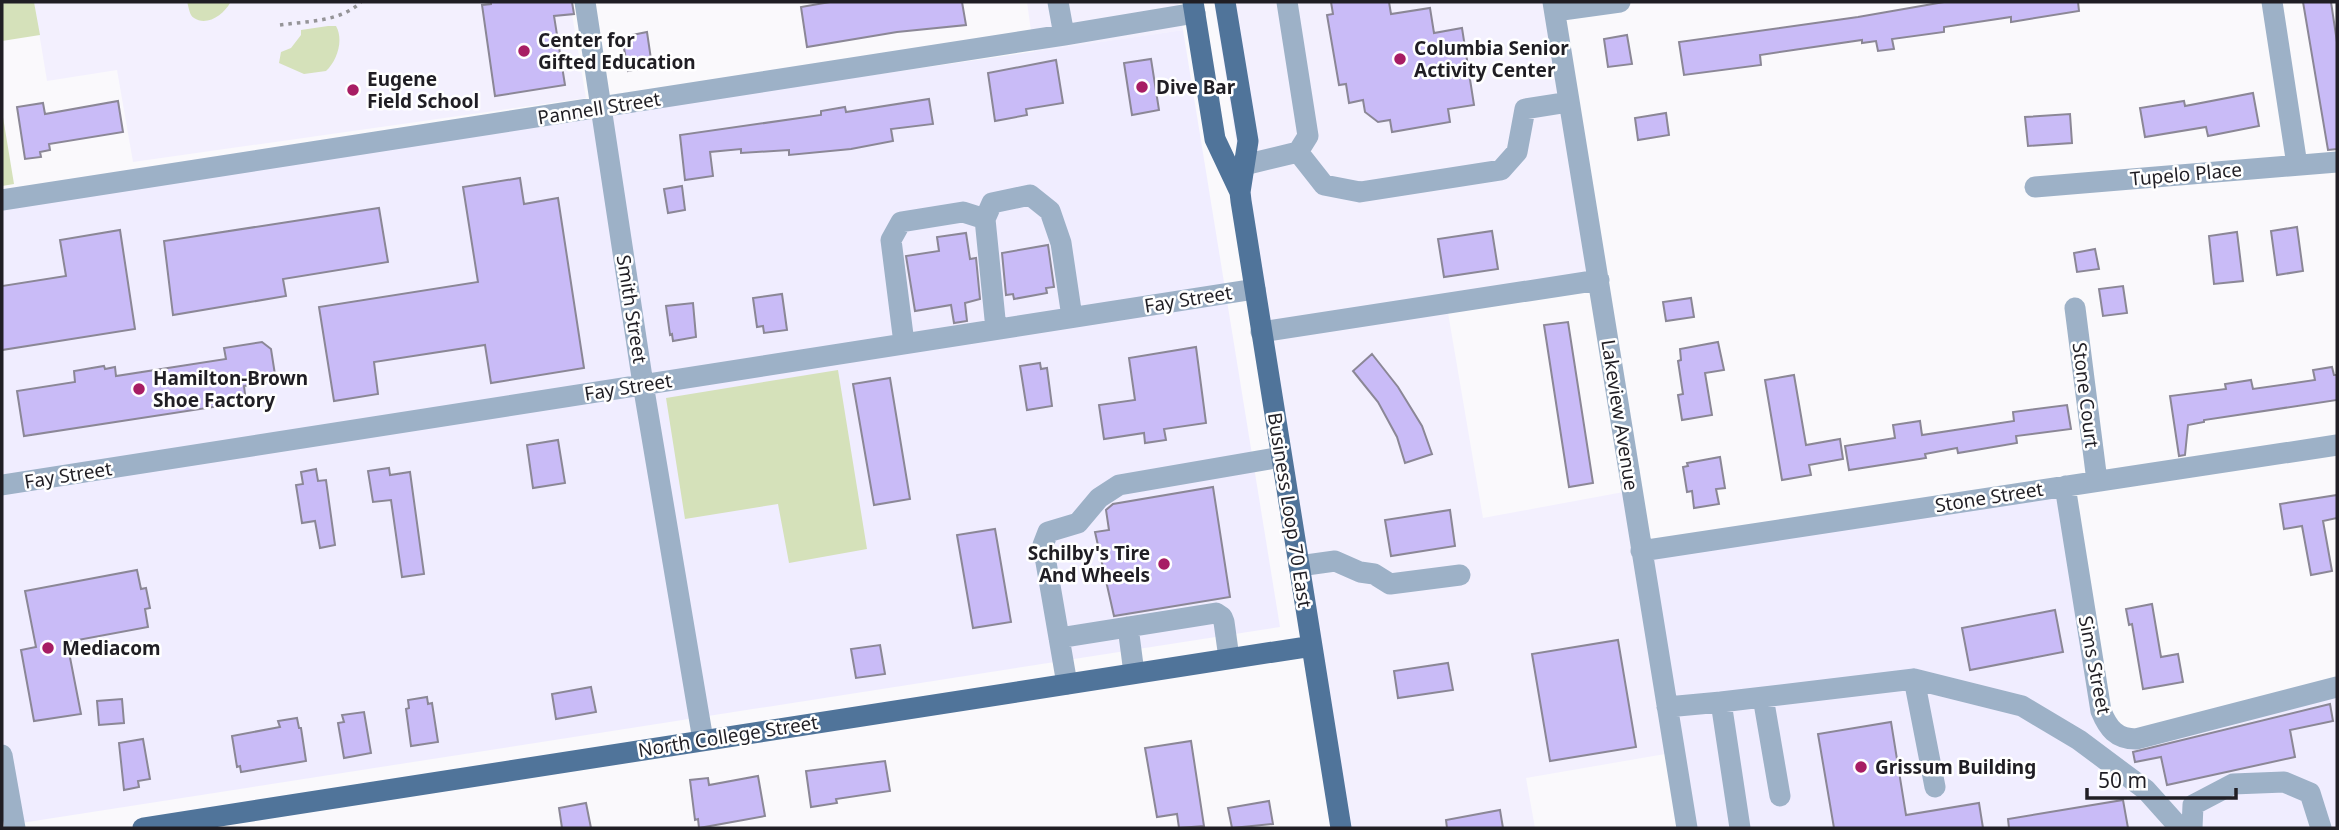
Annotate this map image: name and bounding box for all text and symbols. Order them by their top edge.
place label: Center for Gifted Education [538,27,696,75]
place label: Columbia Senior Activity Center [1414,35,1569,83]
marker: Center for Gifted Education [516,43,532,59]
marker: Columbia Senior Activity Center [1392,51,1408,67]
place label: Eugene Field School [367,66,479,114]
place label: Dive Bar [1156,74,1236,100]
marker: Dive Bar [1134,79,1150,95]
marker: Eugene Field School [345,82,361,98]
street label: Pannell Street [536,85,662,131]
street label: Tupelo Place [2129,156,2243,192]
street label: Smith Street [611,253,653,365]
street label: Fay Street [1142,279,1234,319]
street label: Lakeview Avenue [1595,338,1645,492]
street label: Stone Court [2067,341,2105,449]
place label: Hamilton-Brown Shoe Factory [153,365,308,413]
street label: Fay Street [582,367,674,407]
marker: Hamilton-Brown Shoe Factory [131,381,147,397]
street label: Business Loop 70 East [1262,411,1318,610]
street label: Fay Street [22,455,114,495]
street label: Stone Street [1933,476,2045,518]
place label: Schilby's Tire And Wheels [1028,540,1150,588]
marker: Schilby's Tire And Wheels [1156,556,1172,572]
street label: Sims Street [2073,613,2117,717]
place label: Mediacom [62,635,161,661]
marker: Mediacom [40,640,56,656]
street label: North College Street [636,709,820,763]
place label: Grissum Building [1875,754,2036,780]
scale bar [2087,756,2236,800]
marker: Grissum Building [1853,759,1869,775]
text: 50 m [2098,766,2147,794]

